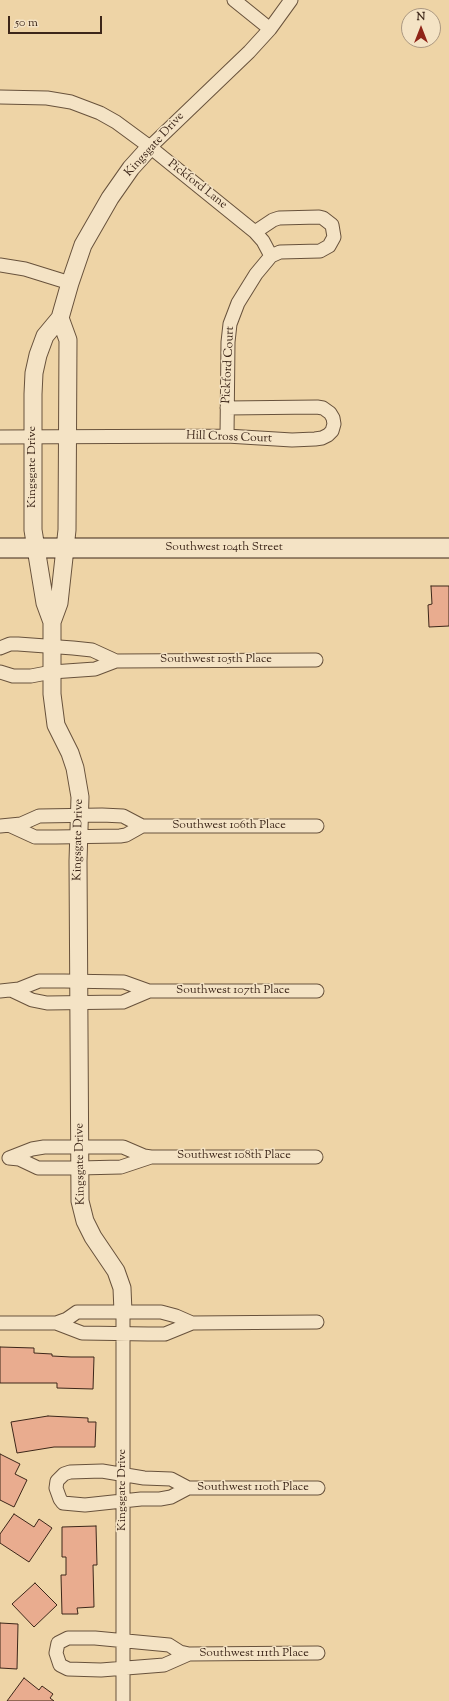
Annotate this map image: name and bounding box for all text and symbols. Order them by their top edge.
scale bar [10,8,104,34]
north arrow [401,8,441,48]
text: N [417,9,425,25]
text: 50 m [15,14,38,32]
street label: Kingsgate Drive [122,110,188,180]
street label: Pickford Lane [164,157,230,213]
street label: Pickford Court [220,326,238,404]
street label: Kingsgate Drive [26,426,40,508]
street label: Hill Cross Court [186,429,272,447]
street label: Southwest 104th Street [165,541,283,555]
street label: Southwest 105th Place [160,653,272,667]
street label: Kingsgate Drive [71,799,87,881]
street label: Southwest 106th Place [172,819,286,833]
street label: Southwest 107th Place [176,984,290,998]
street label: Kingsgate Drive [73,1123,89,1205]
street label: Southwest 108th Place [177,1149,291,1163]
street label: Kingsgate Drive [116,1449,130,1531]
street label: Southwest 110th Place [197,1481,309,1495]
street label: Southwest 111th Place [199,1647,309,1661]

